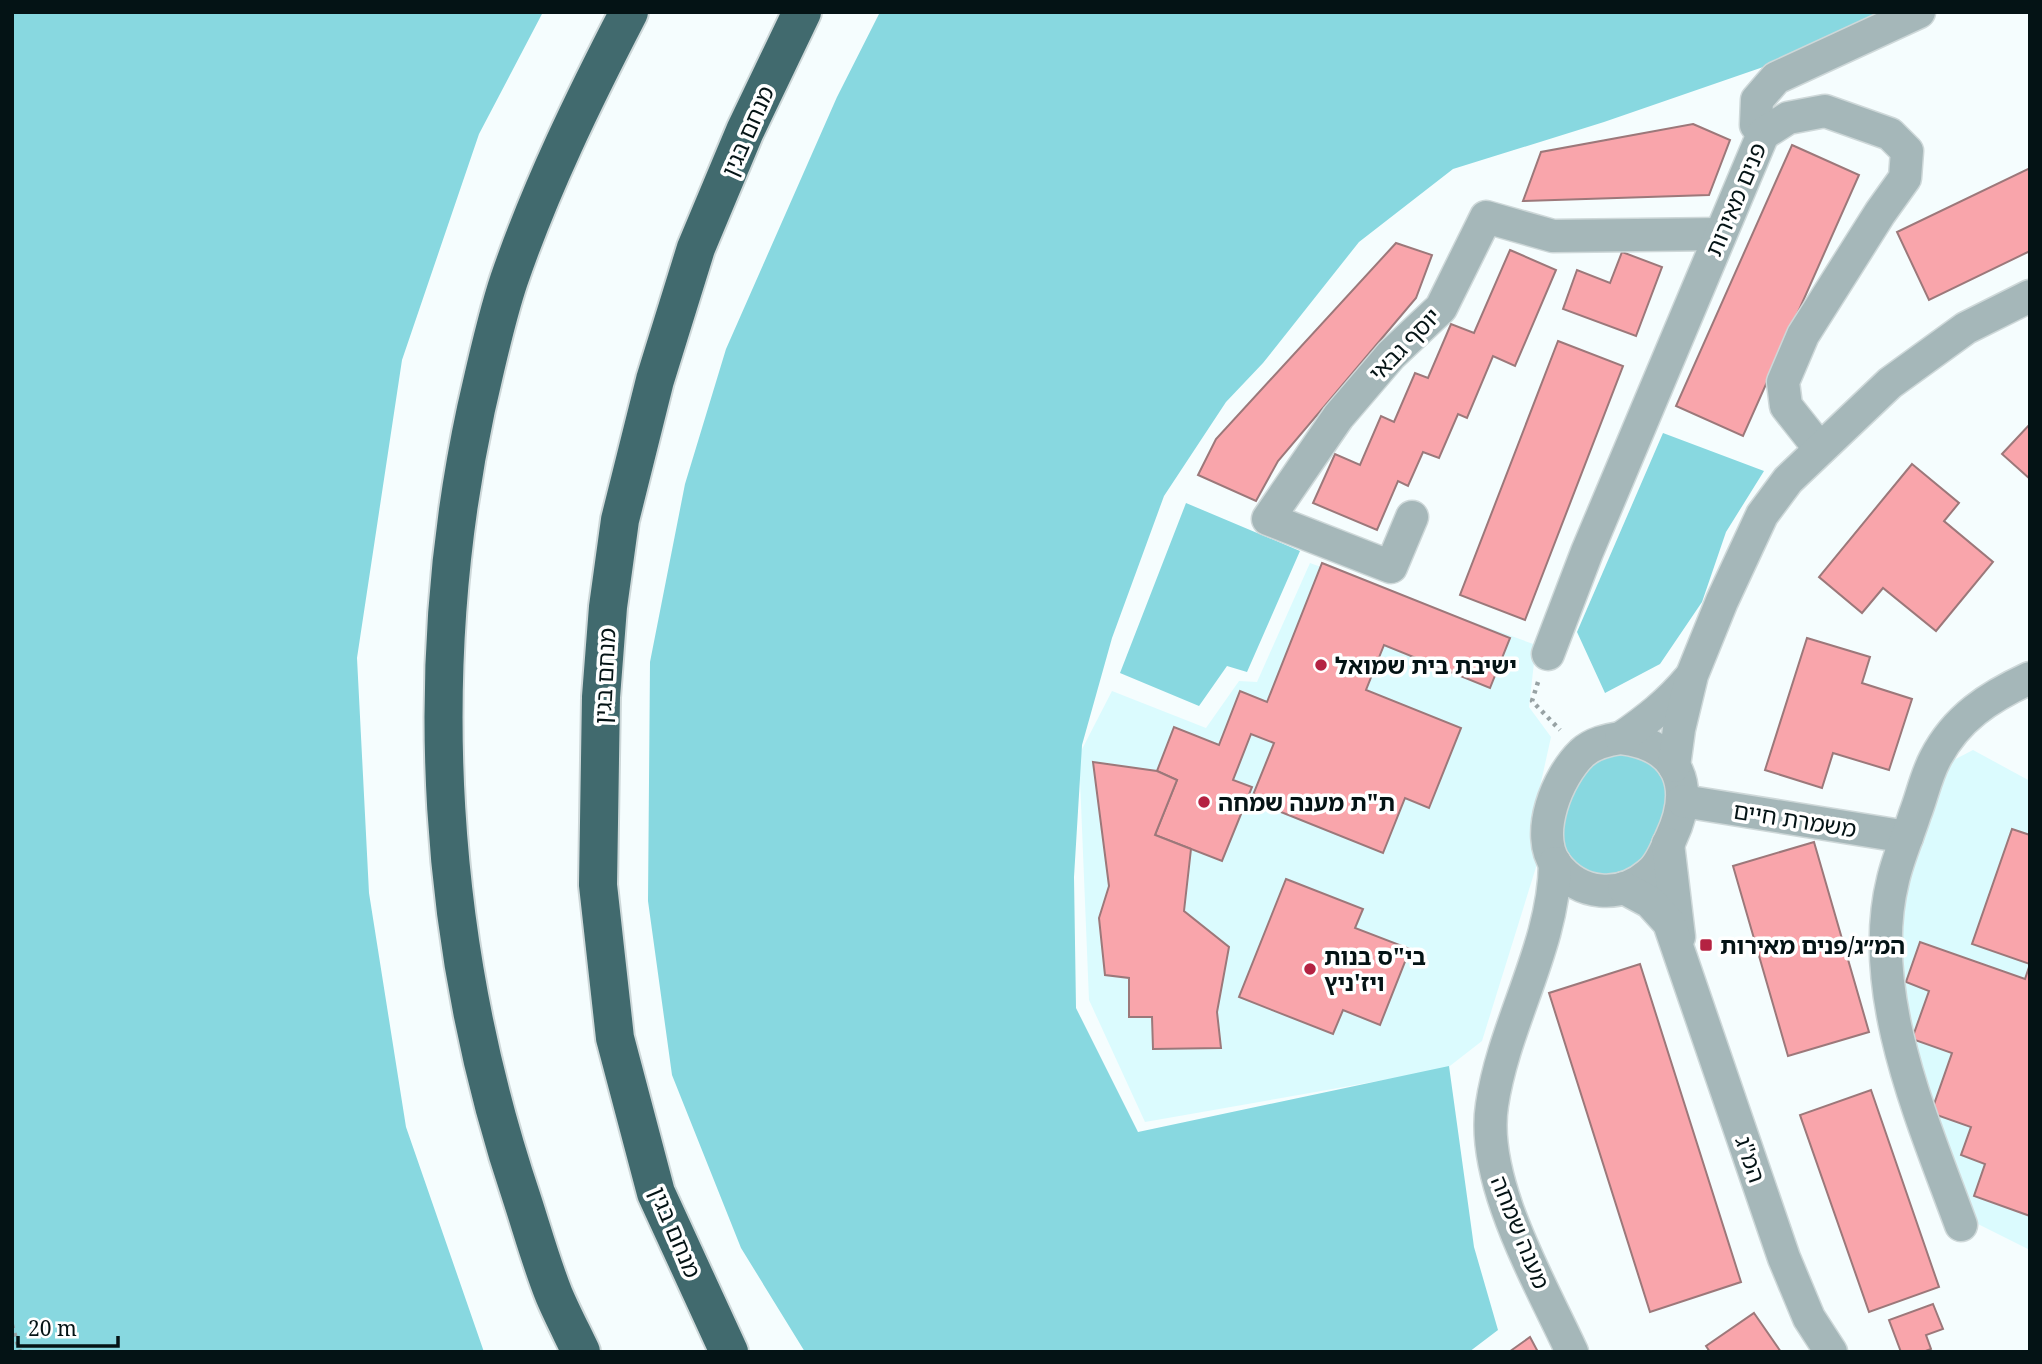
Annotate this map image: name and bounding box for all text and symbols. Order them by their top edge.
street label: מנחם בגין [713,81,781,181]
street label: פנים מאירות [1697,137,1773,261]
street label: יוסף גבאי [1361,300,1447,388]
street label: מנחם בגין [586,627,622,725]
place label: ישיבת בית שמואל [1335,649,1517,681]
marker: ישיבת בית שמואל [1313,657,1329,673]
place label: ת"ת מענה שמחה [1218,786,1395,818]
street label: משמרת חיים [1731,793,1859,845]
marker: ת"ת מענה שמחה [1196,794,1212,810]
place label: המ״ג/פנים מאירות [1720,929,1905,961]
marker: המ״ג/פנים מאירות [1698,937,1714,953]
place label: בי"ס בנות ויז'ניץ [1324,940,1426,998]
marker: בי"ס בנות ויז'ניץ [1302,961,1318,977]
street label: המ"ג [1728,1131,1774,1187]
street label: מענה שמחה [1484,1171,1558,1293]
street label: מנחם בגין [642,1181,710,1283]
scale bar [18,1304,117,1348]
text: 20 m [28,1314,77,1342]

